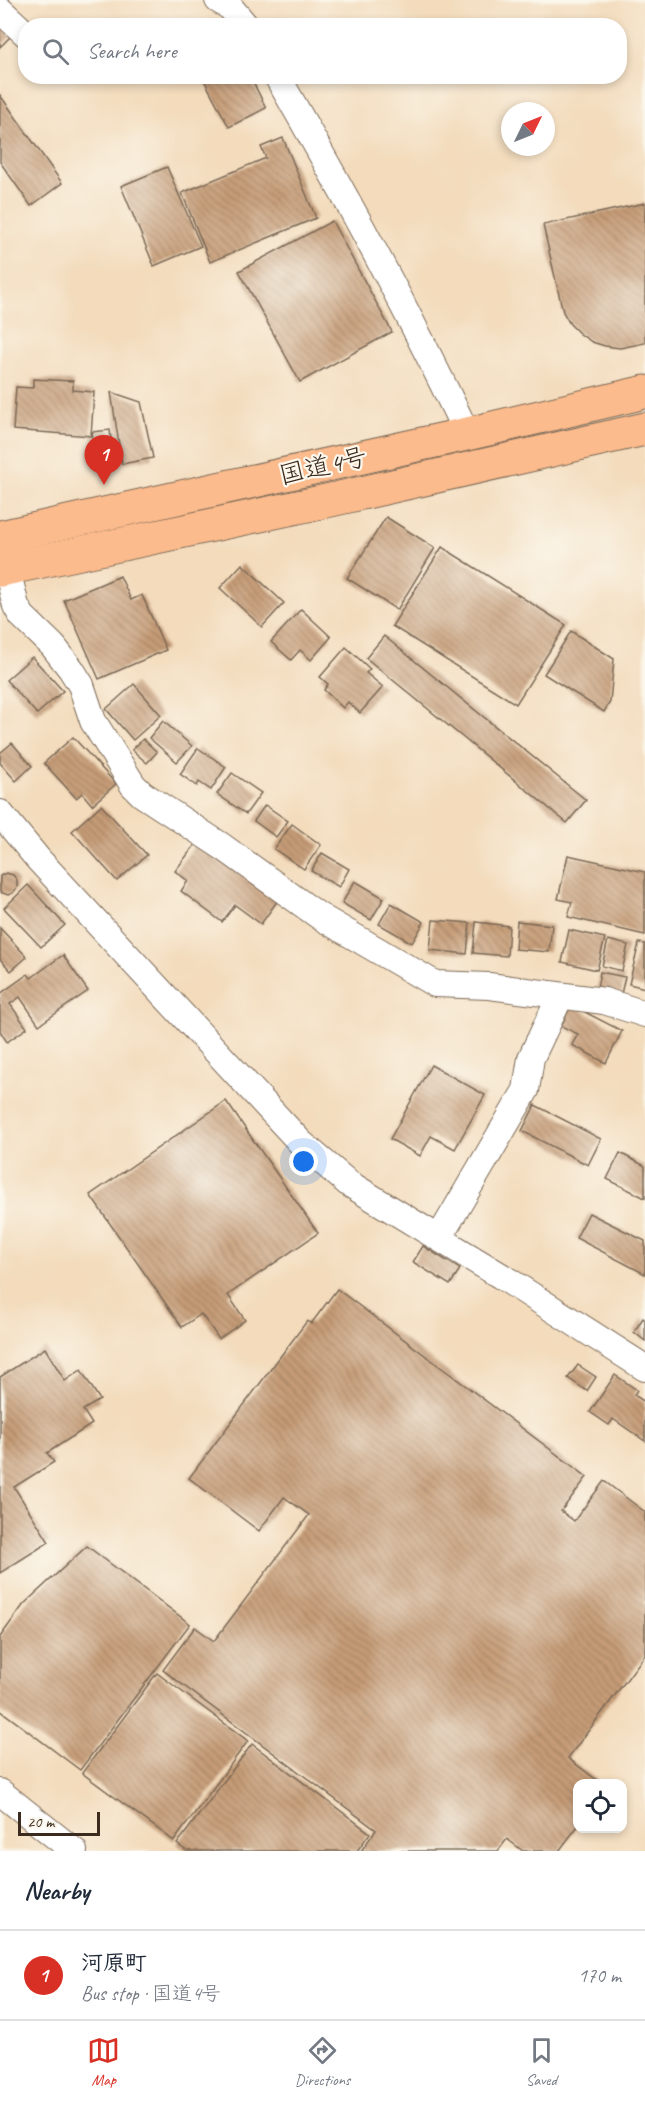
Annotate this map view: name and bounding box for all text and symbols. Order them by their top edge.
search box [18,18,627,84]
icon: search [39,35,72,68]
text: Search here [87,37,177,65]
north arrow [501,102,555,156]
pin: 1 [84,436,124,485]
street label: 国道4号 [276,440,370,492]
your location [289,1147,318,1176]
map controls [573,1779,627,1833]
button: locate [573,1779,627,1833]
scale bar [18,1809,100,1836]
text: 20 m [27,1812,54,1832]
text: Nearby [24,1874,89,1907]
text: 河原町 [81,1949,147,1977]
text: 1 [39,1963,48,1988]
text: 170 m [578,1963,621,1988]
text: Bus stop · 国道4号 [81,1981,221,2006]
tab: Map [87,2034,120,2090]
tab: Directions [295,2034,350,2090]
tab: Saved [525,2034,558,2090]

